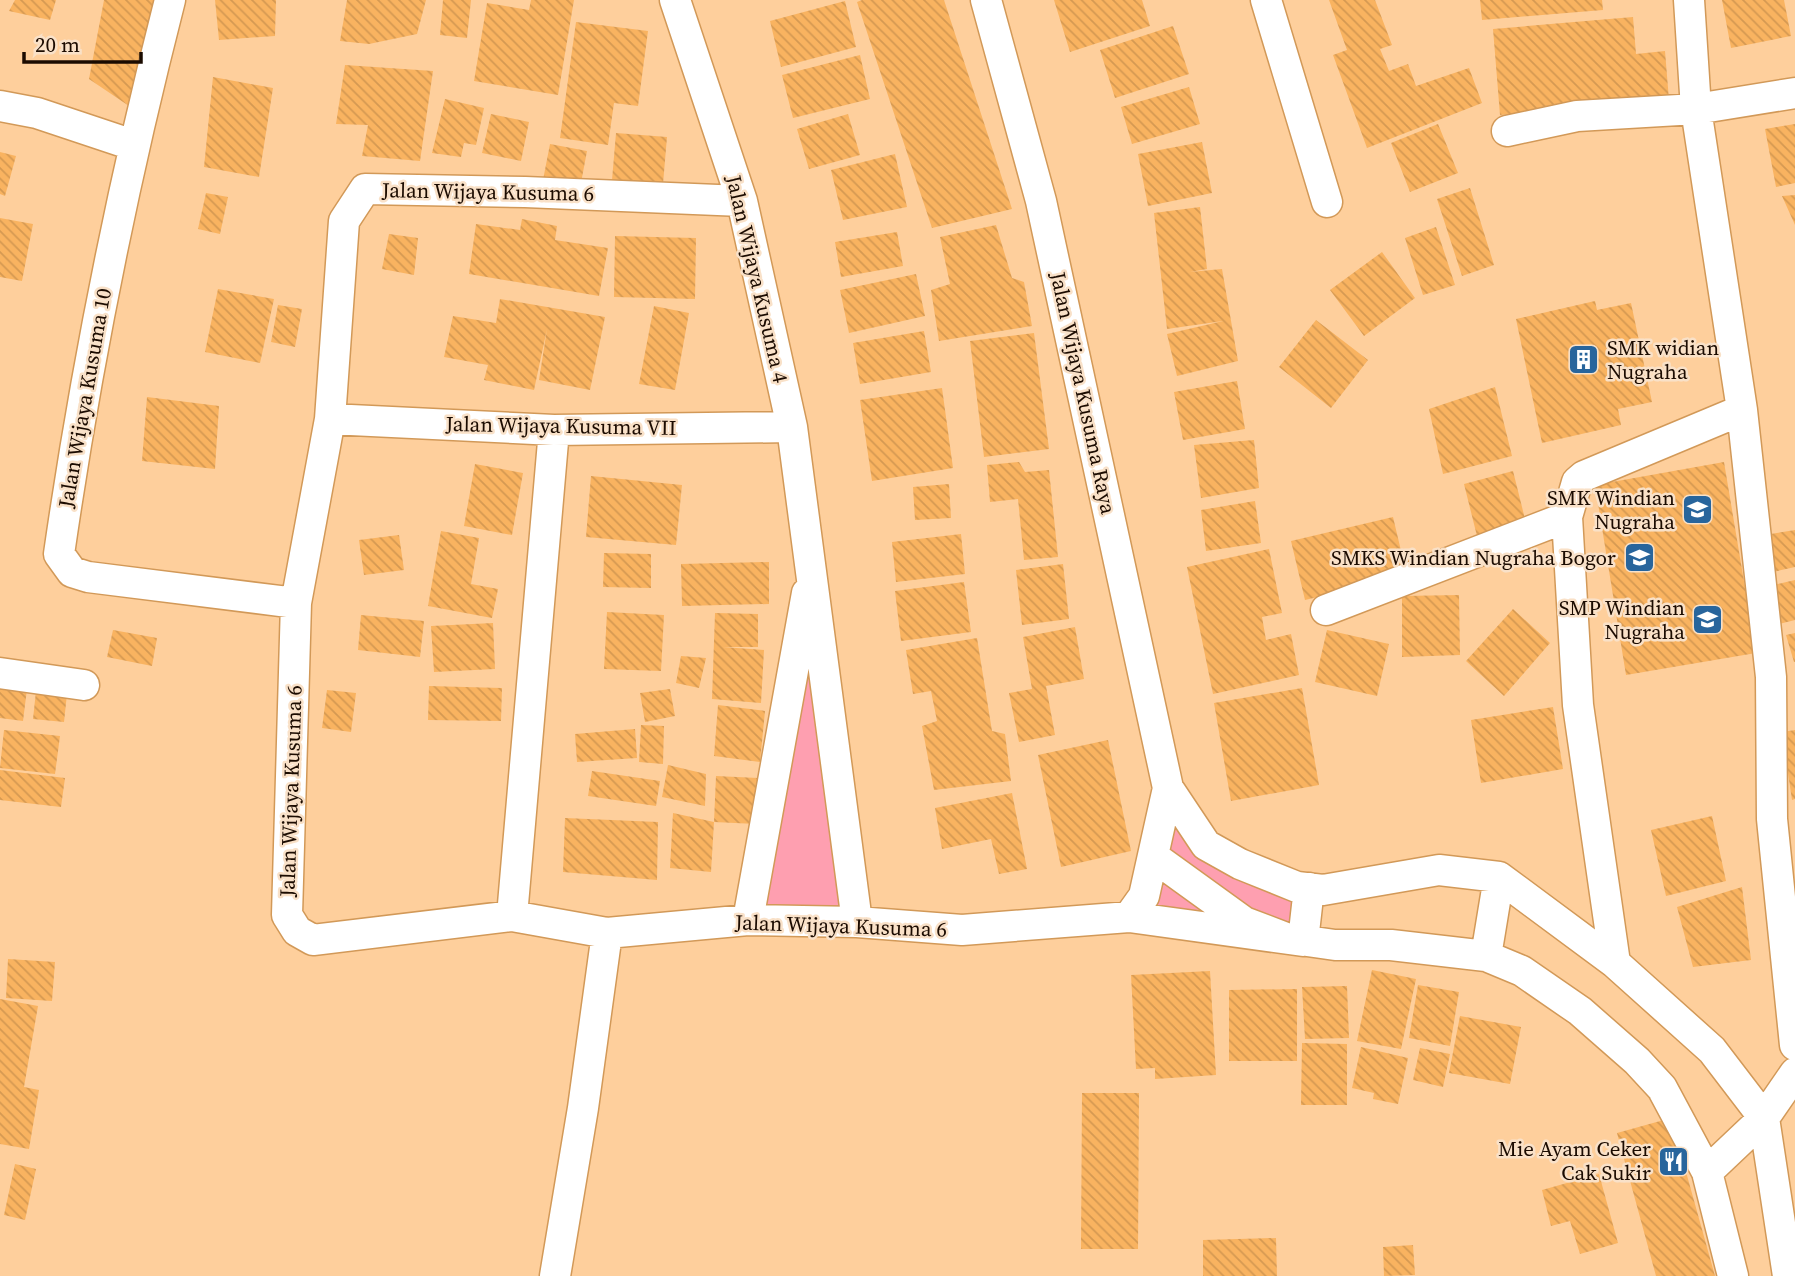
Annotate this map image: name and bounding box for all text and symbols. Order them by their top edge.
scale bar [24,21,142,65]
text: 20 m [35,30,80,59]
street label: Jalan Wijaya Kusuma 4 [719,171,796,386]
street label: Jalan Wijaya Kusuma 6 [381,175,594,208]
street label: Jalan Wijaya Kusuma Raya [1043,268,1123,517]
street label: Jalan Wijaya Kusuma 10 [51,286,118,511]
place label: SMK widian Nugraha [1607,333,1719,386]
building icon: SMK widian Nugraha [1567,343,1601,377]
street label: Jalan Wijaya Kusuma VII [444,409,677,442]
place label: SMK Windian Nugraha [1547,483,1675,536]
school or university icon: SMK Windian Nugraha [1681,493,1715,527]
school or university icon: SMKS Windian Nugraha Bogor [1622,541,1656,575]
place label: SMKS Windian Nugraha Bogor [1331,543,1616,572]
place label: SMP Windian Nugraha [1559,593,1685,646]
school or university icon: SMP Windian Nugraha [1691,603,1725,637]
street label: Jalan Wijaya Kusuma 6 [272,684,309,898]
street label: Jalan Wijaya Kusuma 6 [734,907,948,944]
place label: Mie Ayam Ceker Cak Sukir [1498,1134,1651,1187]
restaurant icon: Mie Ayam Ceker Cak Sukir [1657,1144,1691,1178]

